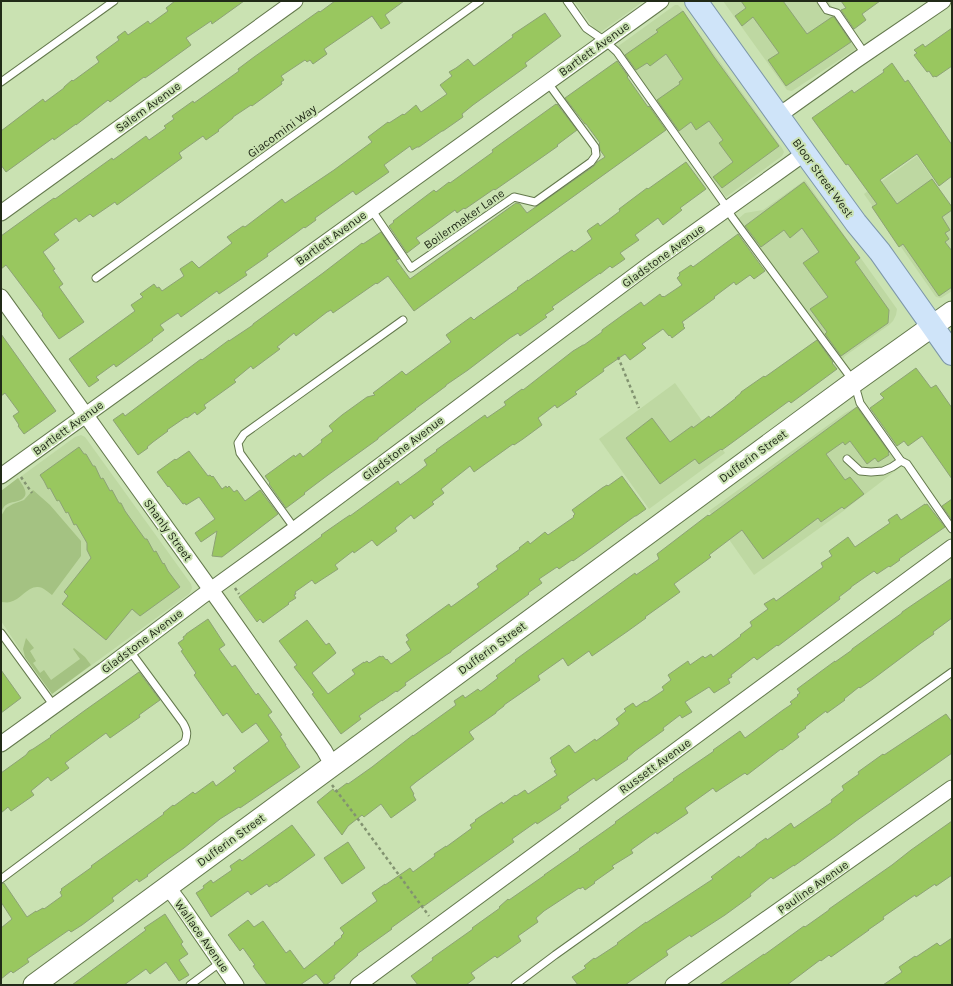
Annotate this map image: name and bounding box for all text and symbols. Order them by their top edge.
street label: Bartlett Avenue [556,19,632,79]
street label: Salem Avenue [113,79,183,135]
street label: Giacomini Way [245,101,319,161]
street label: Bloor Street West [790,136,857,221]
street label: Boilermaker Lane [421,186,507,252]
street label: Bartlett Avenue [293,208,369,268]
street label: Gladstone Avenue [619,222,707,290]
street label: Bartlett Avenue [30,398,106,458]
street label: Gladstone Avenue [360,413,446,483]
street label: Dufferin Street [716,426,790,485]
street label: Shanly Street [141,496,195,564]
street label: Gladstone Avenue [99,606,185,676]
street label: Dufferin Street [455,618,529,677]
street label: Russett Avenue [617,735,693,797]
street label: Dufferin Street [194,810,268,869]
street label: Pauline Avenue [775,857,851,917]
street label: Wallace Avenue [172,897,232,975]

